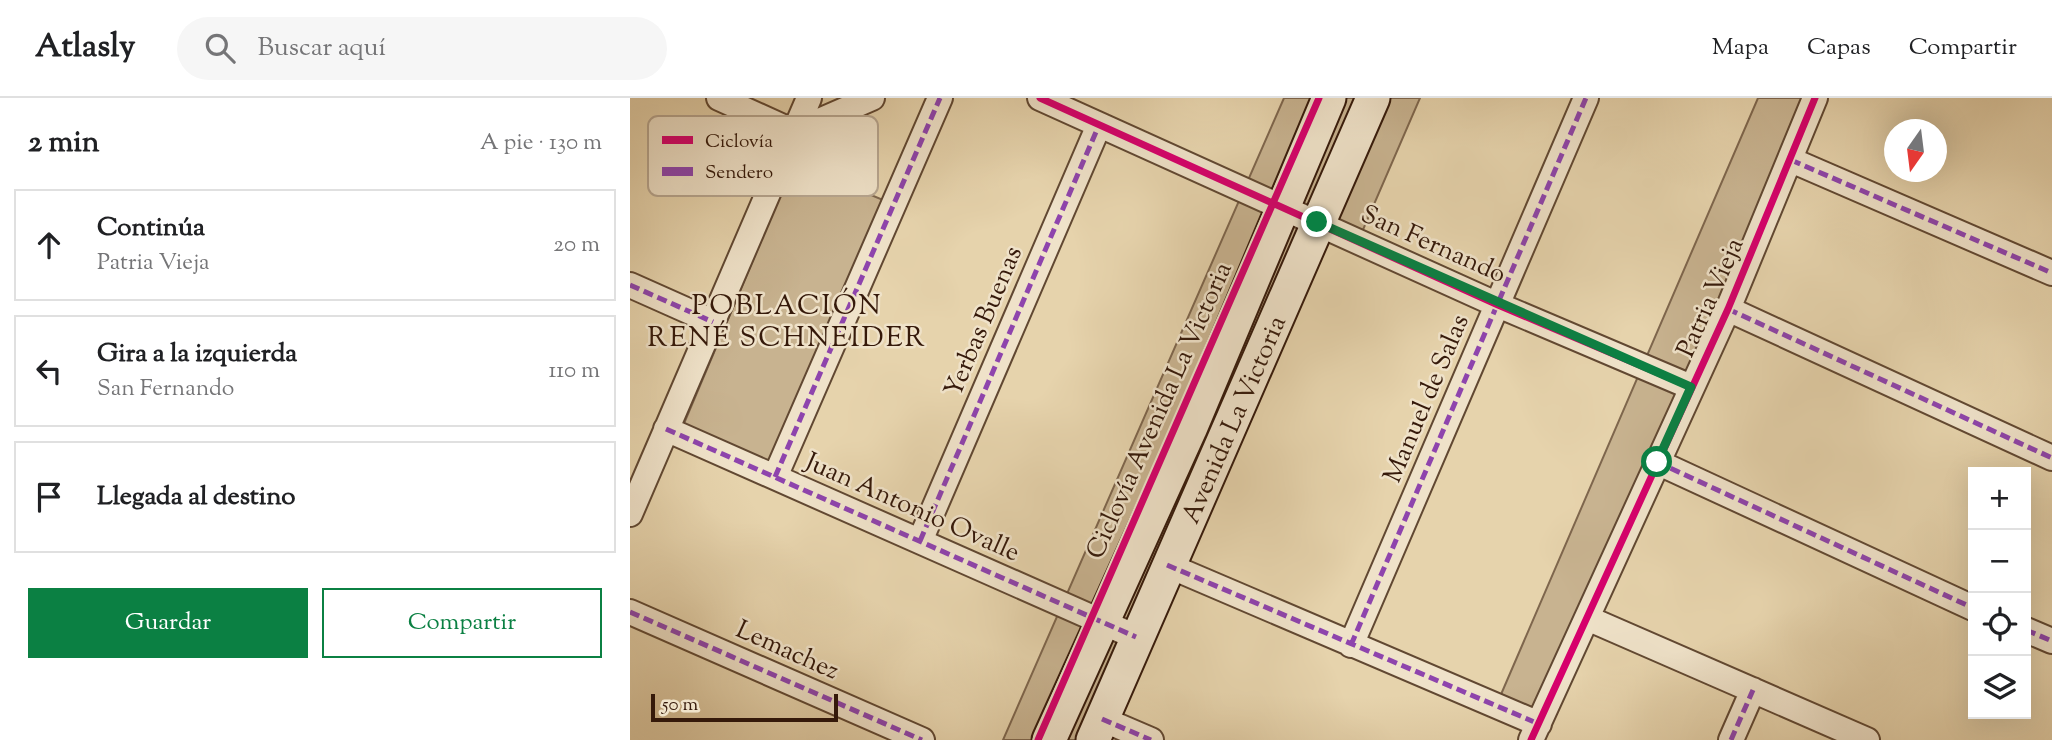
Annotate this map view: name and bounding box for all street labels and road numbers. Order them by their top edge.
street label: San Fernando [1354,197,1511,294]
street label: Patria Vieja [1668,232,1754,364]
street label: Yerbas Buenas [936,241,1033,403]
street label: Ciclovía Avenida La Victoria [1078,257,1238,563]
street label: Manuel de Salas [1375,309,1479,489]
street label: Avenida La Victoria [1171,310,1291,526]
street label: Juan Antonio Ovalle [797,444,1025,572]
street label: Lemachez [729,612,845,691]

